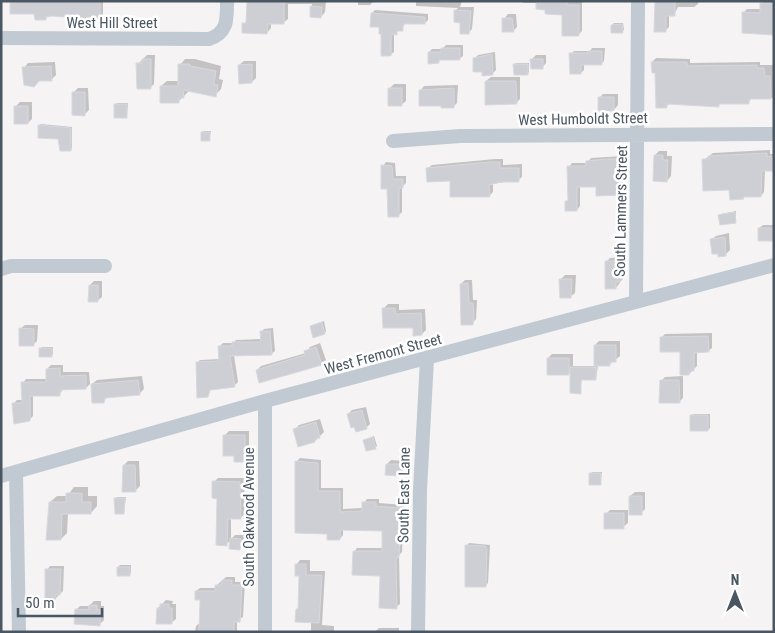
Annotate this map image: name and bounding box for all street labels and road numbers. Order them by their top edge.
street label: West Hill Street [66,14,158,32]
street label: West Humboldt Street [518,109,648,129]
street label: South Lammers Street [611,145,631,277]
street label: West Fremont Street [322,330,444,378]
street label: South Oakwood Avenue [240,447,258,587]
street label: South East Lane [394,447,414,543]

